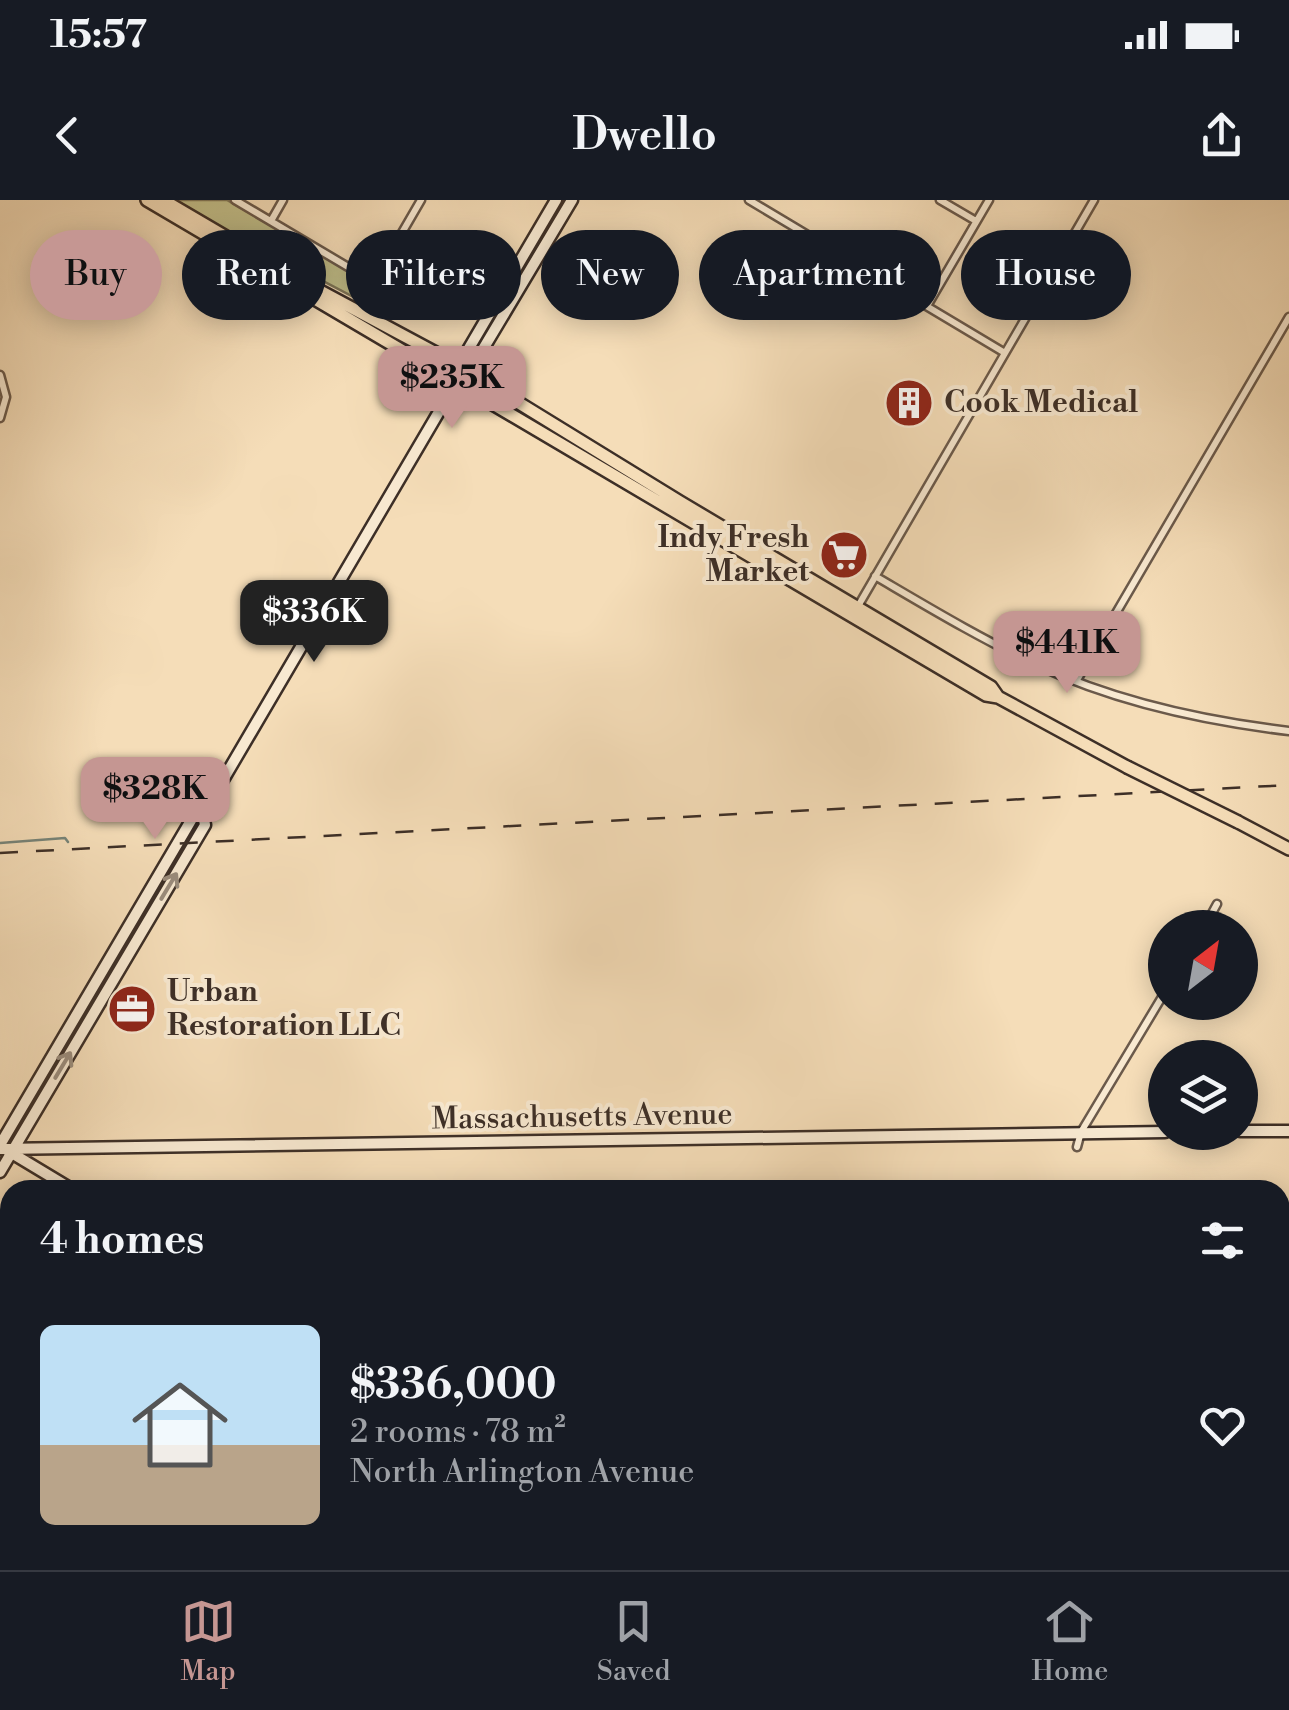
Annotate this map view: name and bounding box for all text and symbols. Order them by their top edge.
text: 15:57 [50,12,147,59]
text: Dwello [572,107,717,164]
icon: back [40,108,95,163]
icon: share [1194,108,1249,163]
chip: Buy [30,230,162,320]
chip: Rent [182,230,326,320]
chip: Filters [346,230,521,320]
chip: New [541,230,679,320]
chip: Apartment [699,230,941,320]
chip: House [961,230,1131,320]
pin: $235K [382,346,522,431]
text: $235K [400,358,504,398]
building icon: Cook Medical [883,377,935,429]
place label: Cook Medical [944,384,1138,422]
place label: Indy Fresh Market [658,519,809,591]
supermarket icon: Indy Fresh Market [818,529,870,581]
pin: $336K [244,580,384,665]
text: $336K [262,592,366,632]
pin: $441K [997,611,1137,696]
text: $441K [1015,623,1119,663]
pin: $328K [85,757,225,842]
text: $328K [103,769,207,809]
one-way arrow [159,872,179,901]
north arrow [1148,910,1258,1020]
map controls [1148,910,1258,1150]
place label: Urban Restoration LLC [167,973,401,1045]
office icon: Urban Restoration LLC [106,983,158,1035]
button: layers [1148,1040,1258,1150]
one-way arrow [53,1051,73,1080]
street label: Massachusetts Avenue [431,1095,733,1139]
icon: filters [1195,1213,1250,1268]
text: 4 homes [40,1214,204,1267]
text: $336,000 [350,1359,557,1412]
icon: home [120,1365,240,1485]
icon: heart [1195,1398,1250,1453]
text: 2 rooms · 78 m² [350,1412,566,1452]
text: North Arlington Avenue [350,1452,695,1492]
tab: Map [181,1594,236,1689]
tab: Saved [597,1594,670,1689]
tab: Home [1032,1594,1108,1689]

